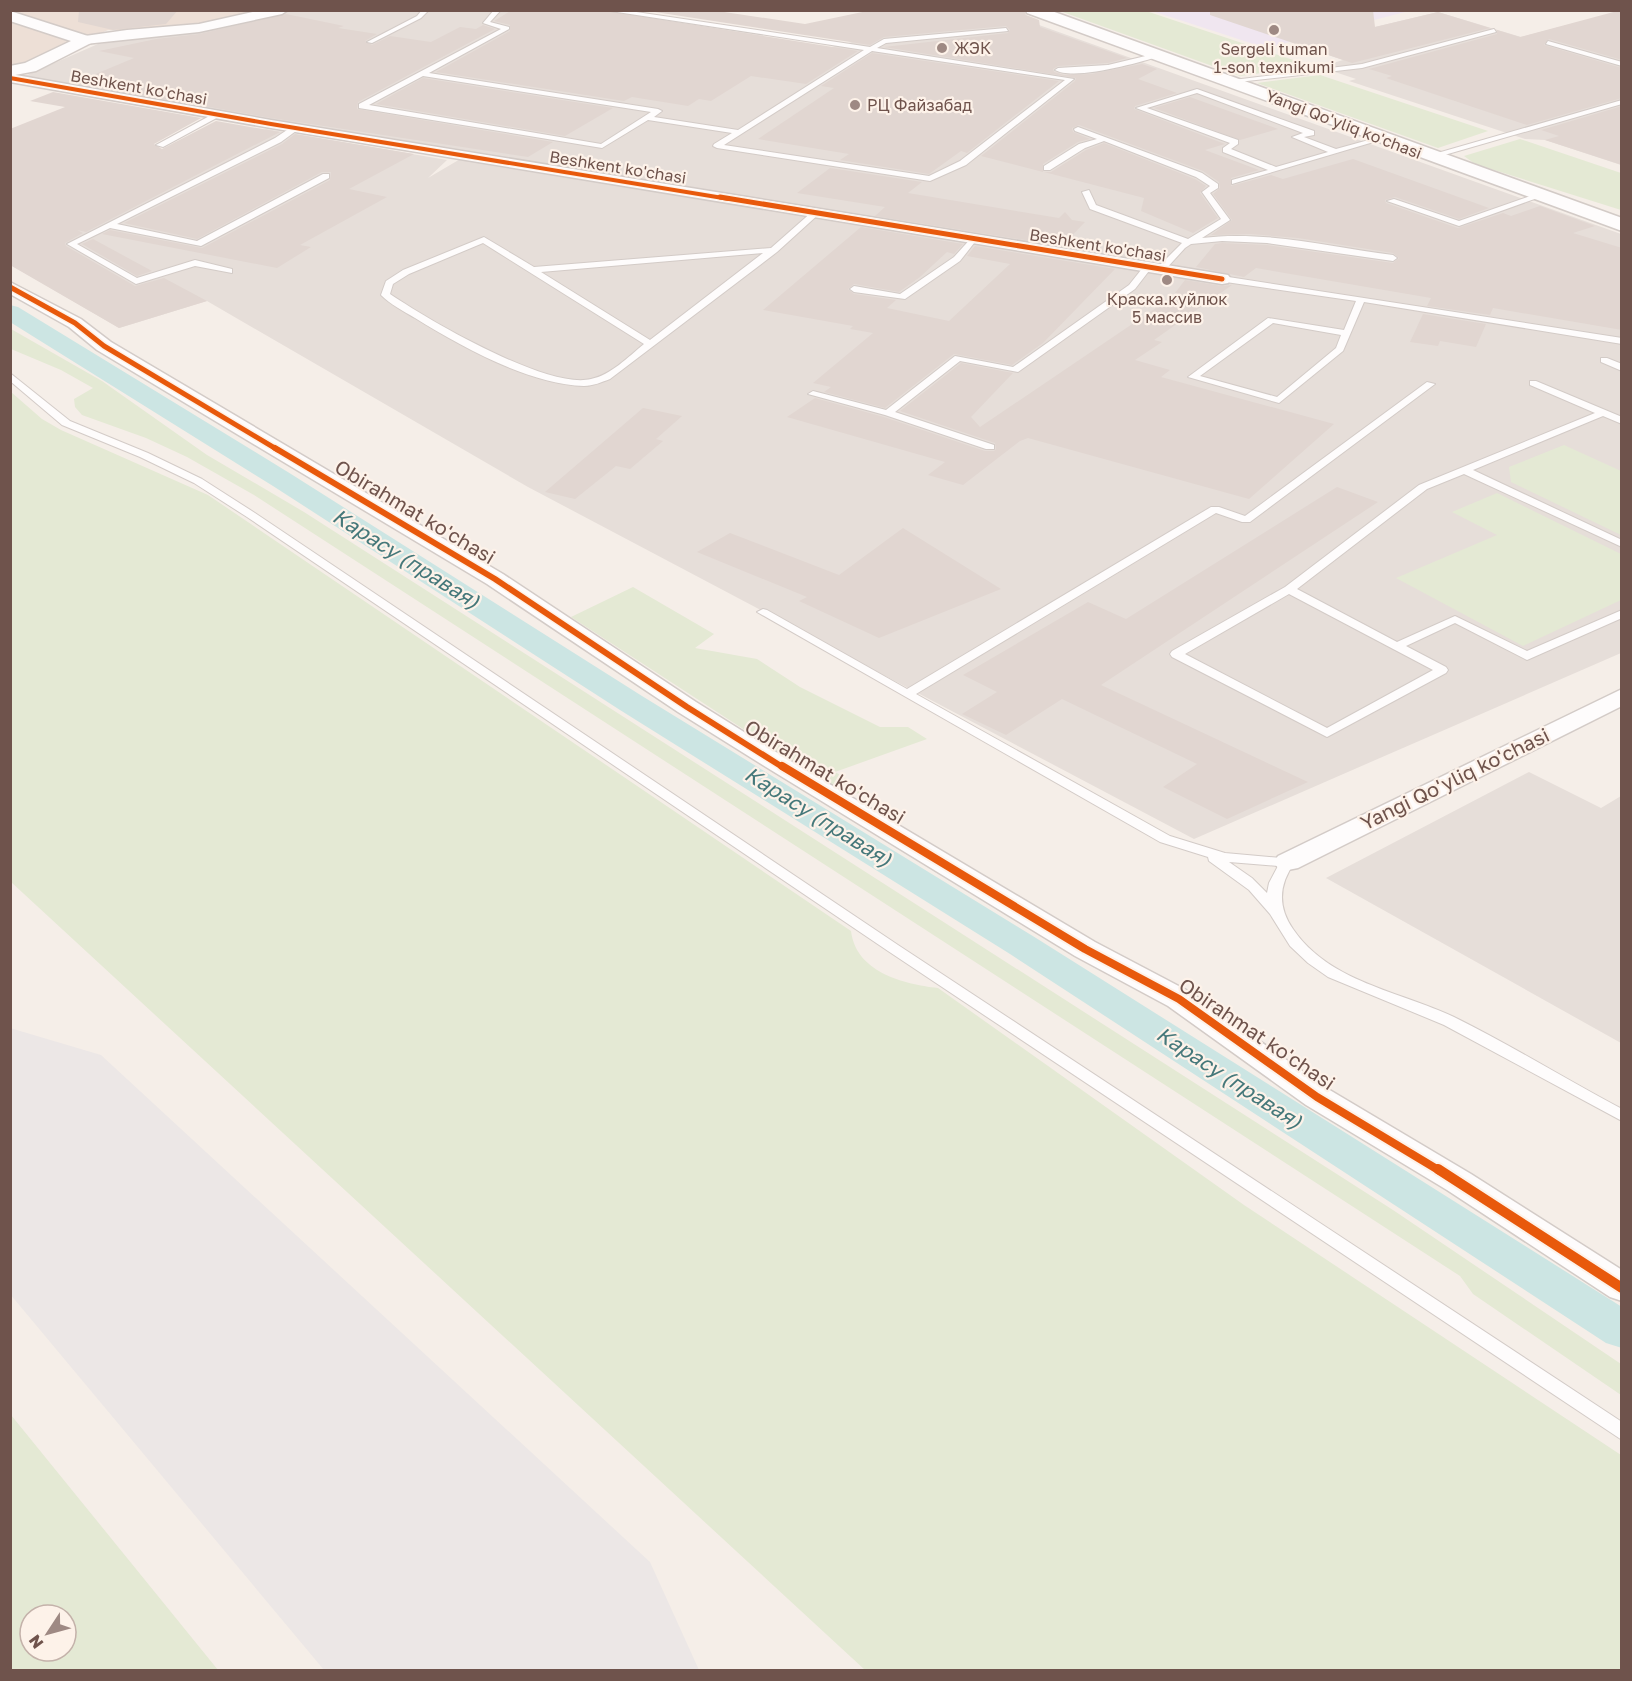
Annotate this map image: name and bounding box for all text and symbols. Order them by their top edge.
marker: Sergeli tuman 1-son texnikumi [1267,23,1281,37]
place label: ЖЭК [954,38,991,58]
place label: Sergeli tuman 1-son texnikumi [1213,39,1335,77]
marker: ЖЭК [935,41,949,55]
street label: Beshkent ko'chasi [69,65,209,109]
street label: Yangi Qo'yliq ko'chasi [1263,85,1425,163]
place label: РЦ Файзабад [867,95,972,115]
marker: РЦ Файзабад [848,98,862,112]
street label: Beshkent ko'chasi [548,146,688,188]
street label: Beshkent ko'chasi [1028,224,1168,266]
marker: Краска.куйлюк 5 массив [1160,273,1174,287]
place label: Краска.куйлюк 5 массив [1107,289,1227,327]
street label: Obirahmat ko'chasi [331,454,500,569]
water label: Карасу (правая) [328,503,485,614]
street label: Obirahmat ko'chasi [741,714,910,829]
street label: Yangi Qo'yliq ko'chasi [1356,722,1553,834]
water label: Карасу (правая) [740,761,897,872]
street label: Obirahmat ko'chasi [1175,972,1340,1094]
water label: Карасу (правая) [1152,1020,1307,1134]
north arrow [18,1603,78,1663]
text: N [24,1631,48,1653]

